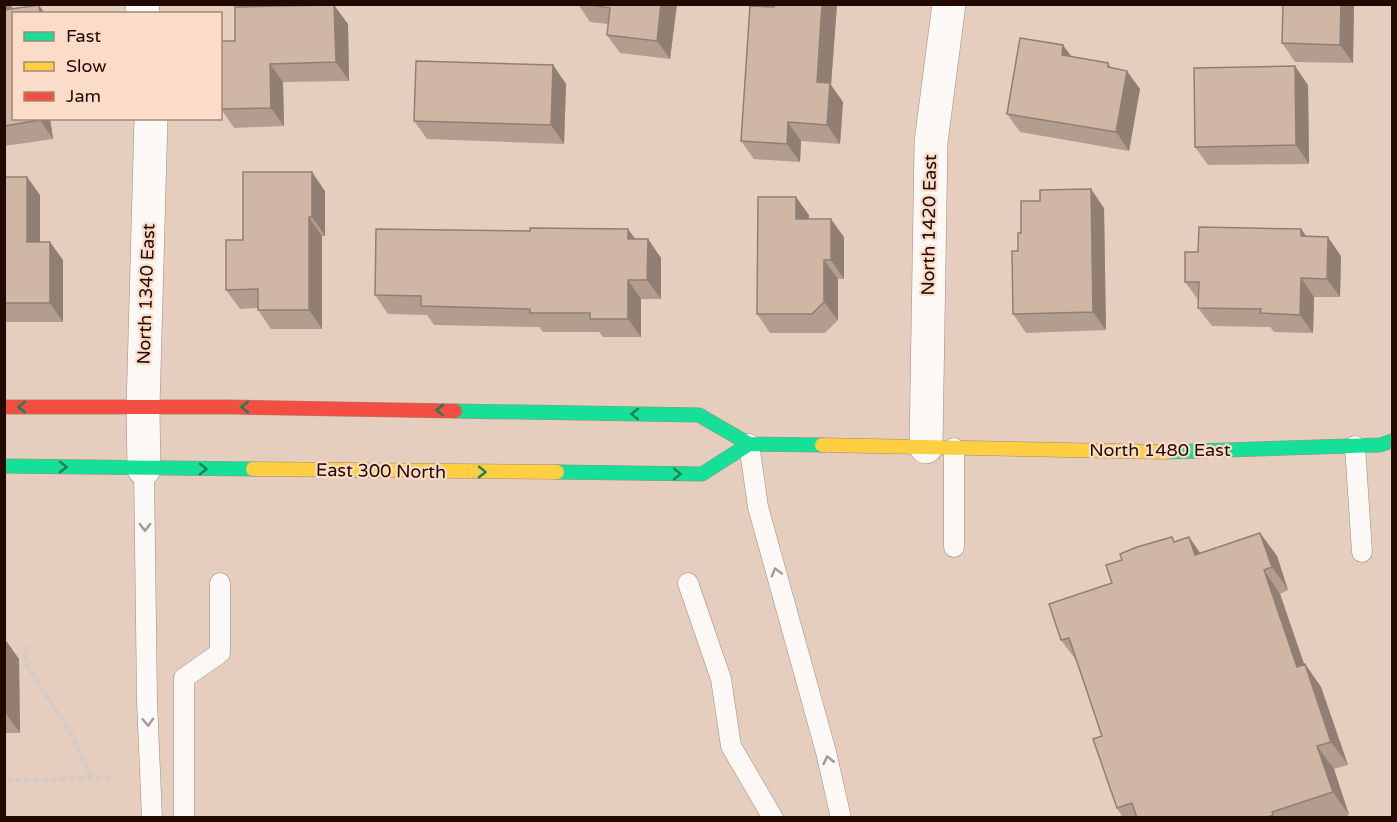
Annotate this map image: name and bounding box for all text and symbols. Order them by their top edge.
legend [12,12,222,120]
text: Fast [66,25,101,47]
text: Slow [66,55,107,77]
text: Jam [66,85,101,107]
street label: North 1420 East [917,154,941,296]
street label: North 1340 East [133,223,159,365]
one-way arrow [17,401,26,413]
one-way arrow [240,401,249,413]
one-way arrow [435,404,444,417]
one-way arrow [630,407,639,420]
street label: North 1480 East [1089,439,1231,461]
street label: East 300 North [316,459,446,483]
one-way arrow [58,461,67,473]
one-way arrow [198,463,207,476]
one-way arrow [477,466,486,478]
one-way arrow [672,468,681,480]
one-way arrow [139,523,151,532]
one-way arrow [771,568,783,578]
one-way arrow [142,718,155,727]
one-way arrow [822,756,835,766]

